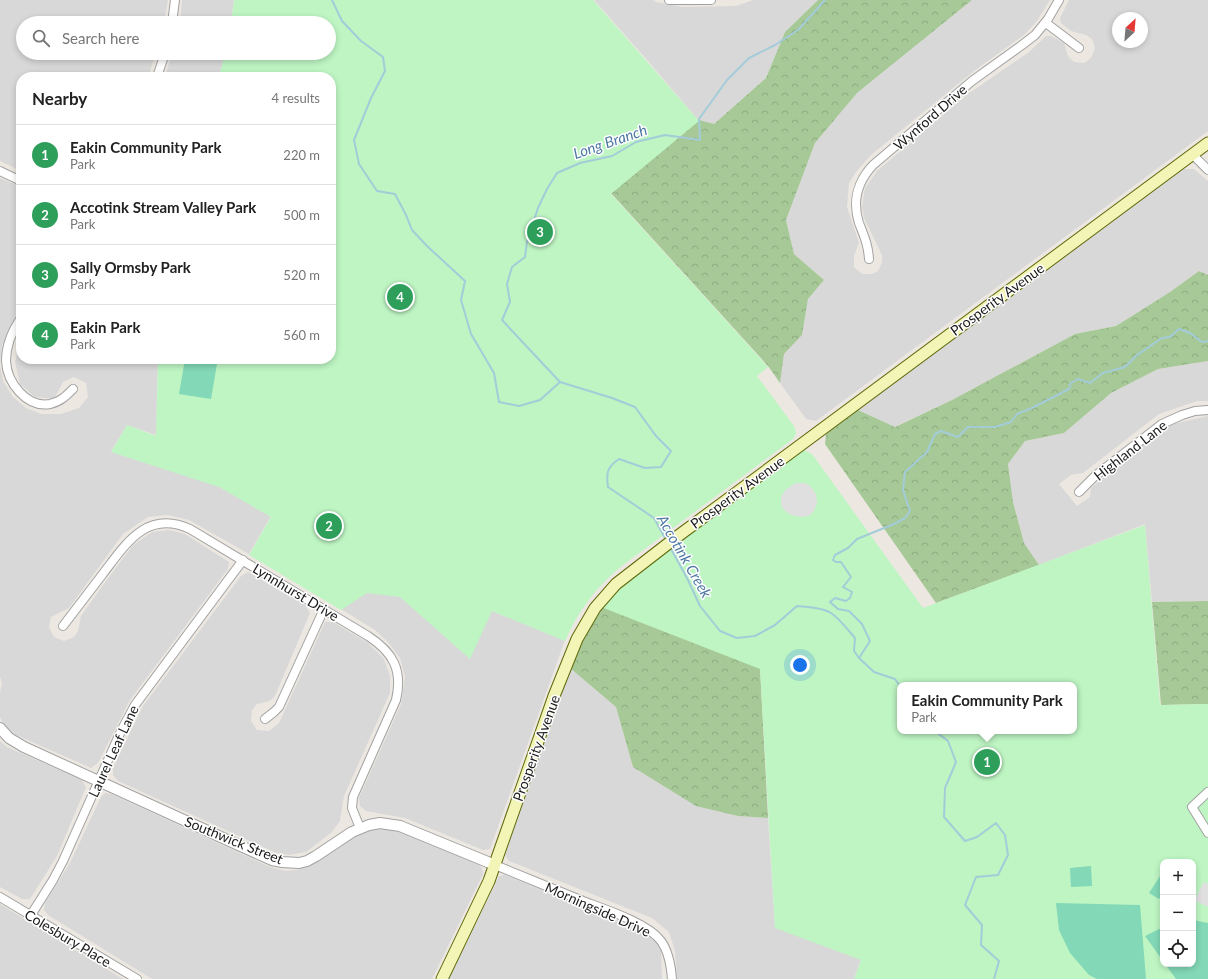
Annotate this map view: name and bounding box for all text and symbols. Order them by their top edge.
north arrow [1112,12,1148,48]
search box [16,16,336,60]
icon: search [30,27,52,49]
text: Search here [62,29,139,47]
street label: Wynford Drive [890,81,970,153]
text: Nearby [32,88,87,109]
text: 4 results [272,90,320,106]
water label: Long Branch [571,120,649,162]
text: Eakin Community Park [70,138,221,156]
text: 1 [41,147,49,163]
text: 220 m [283,147,320,163]
text: Park [70,156,95,172]
text: Accotink Stream Valley Park [70,198,256,216]
text: 2 [41,207,49,223]
text: 500 m [283,207,320,223]
text: Park [70,216,95,232]
pin: 3 [527,217,553,247]
text: Sally Ormsby Park [70,258,191,276]
street label: Prosperity Avenue [947,259,1047,339]
text: 3 [41,267,49,283]
text: 520 m [283,267,320,283]
text: Park [70,276,95,292]
pin: 4 [387,282,413,312]
text: Eakin Park [70,318,140,336]
text: 4 [41,327,49,343]
text: 560 m [283,327,320,343]
text: Park [70,336,95,352]
street label: Highland Lane [1090,416,1170,484]
street label: Prosperity Avenue [687,452,787,532]
water label: Accotink Creek [653,510,716,602]
pin: 2 [316,511,342,541]
street label: Lynnhurst Drive [250,560,342,624]
your location [790,655,810,675]
popup [897,682,1077,734]
text: Eakin Community Park [911,691,1063,709]
street label: Prosperity Avenue [509,692,563,804]
street label: Laurel Leaf Lane [84,702,142,800]
text: Park [911,709,937,725]
pin: 1 [974,747,1000,777]
street label: Southwick Street [182,813,286,867]
map controls [1160,859,1196,967]
button: + [1160,859,1196,895]
street label: Morningside Drive [543,878,653,940]
button: − [1160,895,1196,931]
street label: Colesbury Place [22,906,114,970]
button: locate [1160,931,1196,967]

